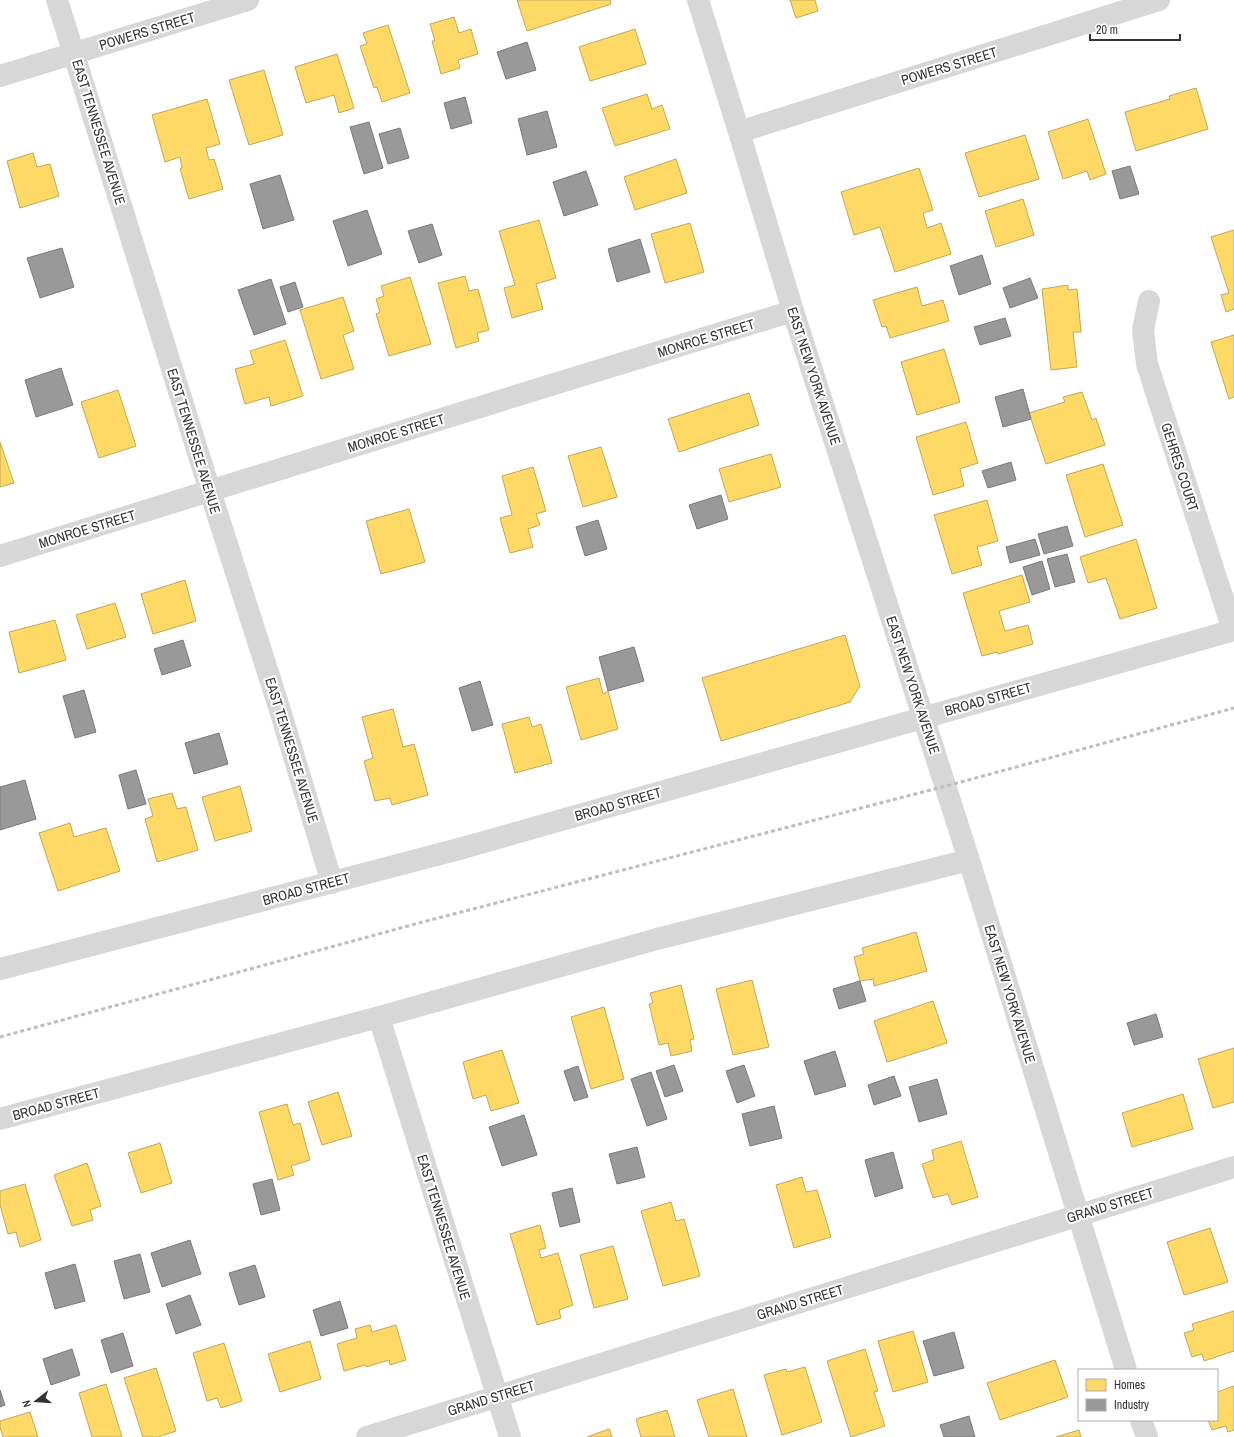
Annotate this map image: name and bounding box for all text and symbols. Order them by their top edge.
street label: POWERS STREET [97,8,197,54]
scale bar [1090,16,1180,42]
text: 20 m [1096,22,1118,38]
street label: POWERS STREET [899,43,999,89]
street label: EAST TENNESSEE AVENUE [68,57,130,207]
street label: EAST NEW YORK AVENUE [783,305,845,447]
street label: MONROE STREET [655,315,757,361]
street label: EAST TENNESSEE AVENUE [163,366,225,516]
street label: MONROE STREET [345,410,447,456]
street label: GEHRES COURT [1157,420,1203,514]
street label: MONROE STREET [36,506,138,552]
street label: EAST NEW YORK AVENUE [882,614,944,756]
street label: EAST TENNESSEE AVENUE [261,675,323,825]
street label: BROAD STREET [943,678,1033,720]
street label: BROAD STREET [573,783,663,825]
street label: BROAD STREET [261,869,351,909]
street label: EAST NEW YORK AVENUE [980,922,1040,1066]
street label: BROAD STREET [11,1084,101,1124]
street label: EAST TENNESSEE AVENUE [413,1152,475,1302]
street label: GRAND STREET [1064,1183,1156,1227]
street label: GRAND STREET [754,1280,846,1324]
legend [1078,1369,1218,1421]
street label: GRAND STREET [445,1376,537,1420]
text: Homes [1114,1377,1145,1393]
north arrow [16,1381,56,1421]
text: Industry [1114,1397,1149,1413]
text: N [19,1399,34,1409]

